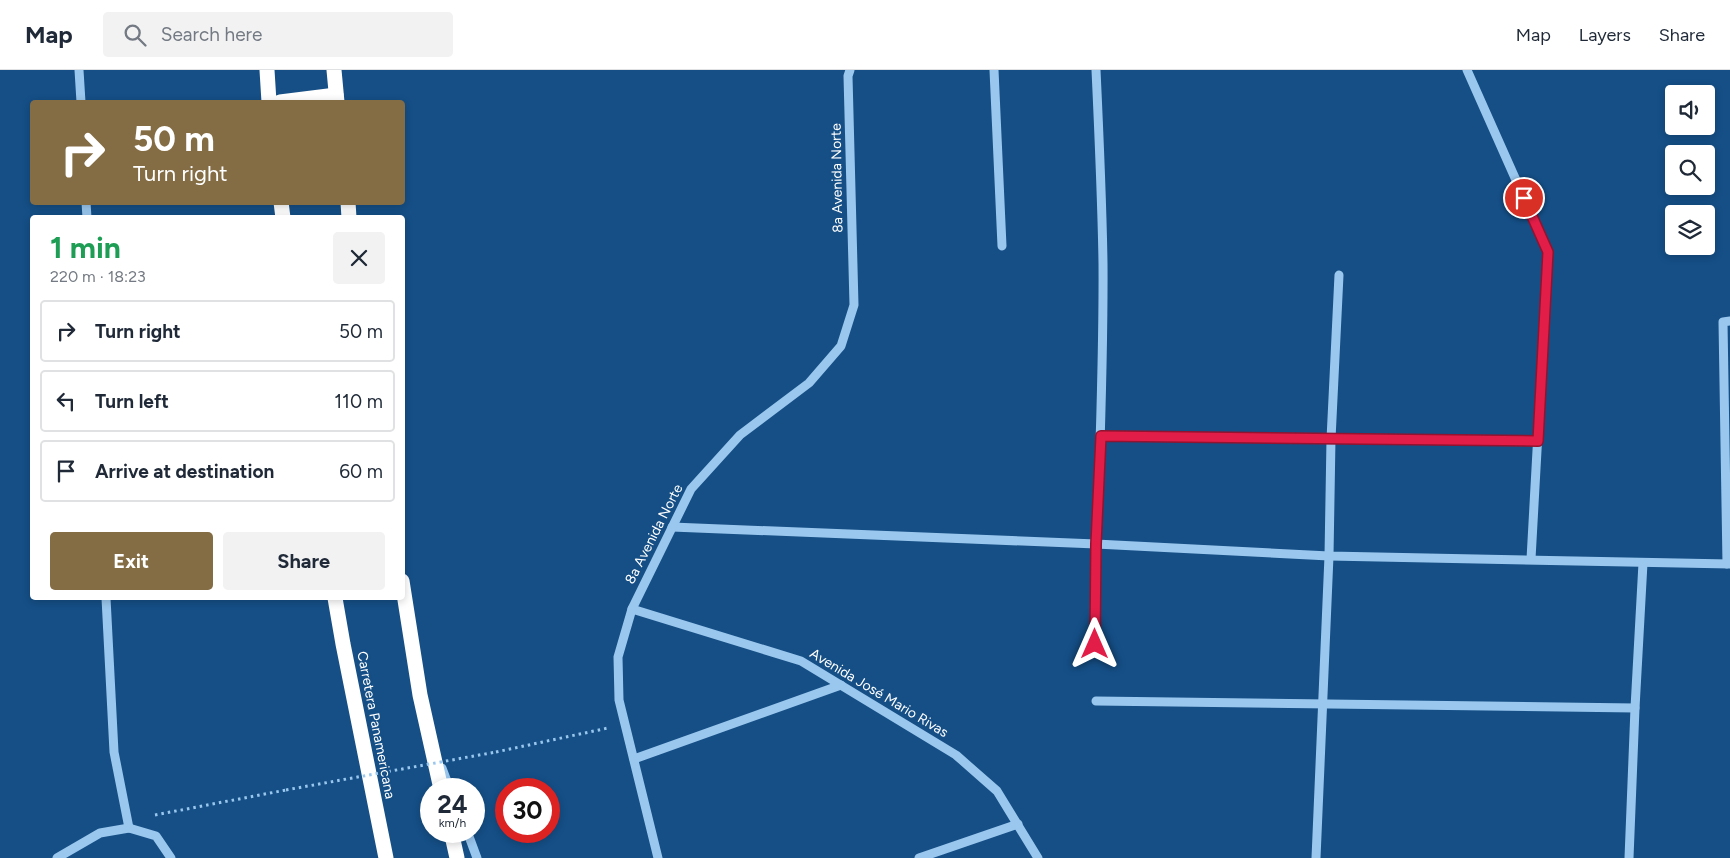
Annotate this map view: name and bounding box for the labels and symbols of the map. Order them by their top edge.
street label: 8a Avenida Norte [828,123,846,233]
pin [1503,177,1545,219]
street label: 8a Avenida Norte [622,481,687,587]
position arrow [1068,617,1120,669]
street label: Avenida José Mario Rivas [807,645,951,741]
street label: Carretera Panamericana [353,650,399,800]
speed limit sign: 30 [495,778,560,843]

